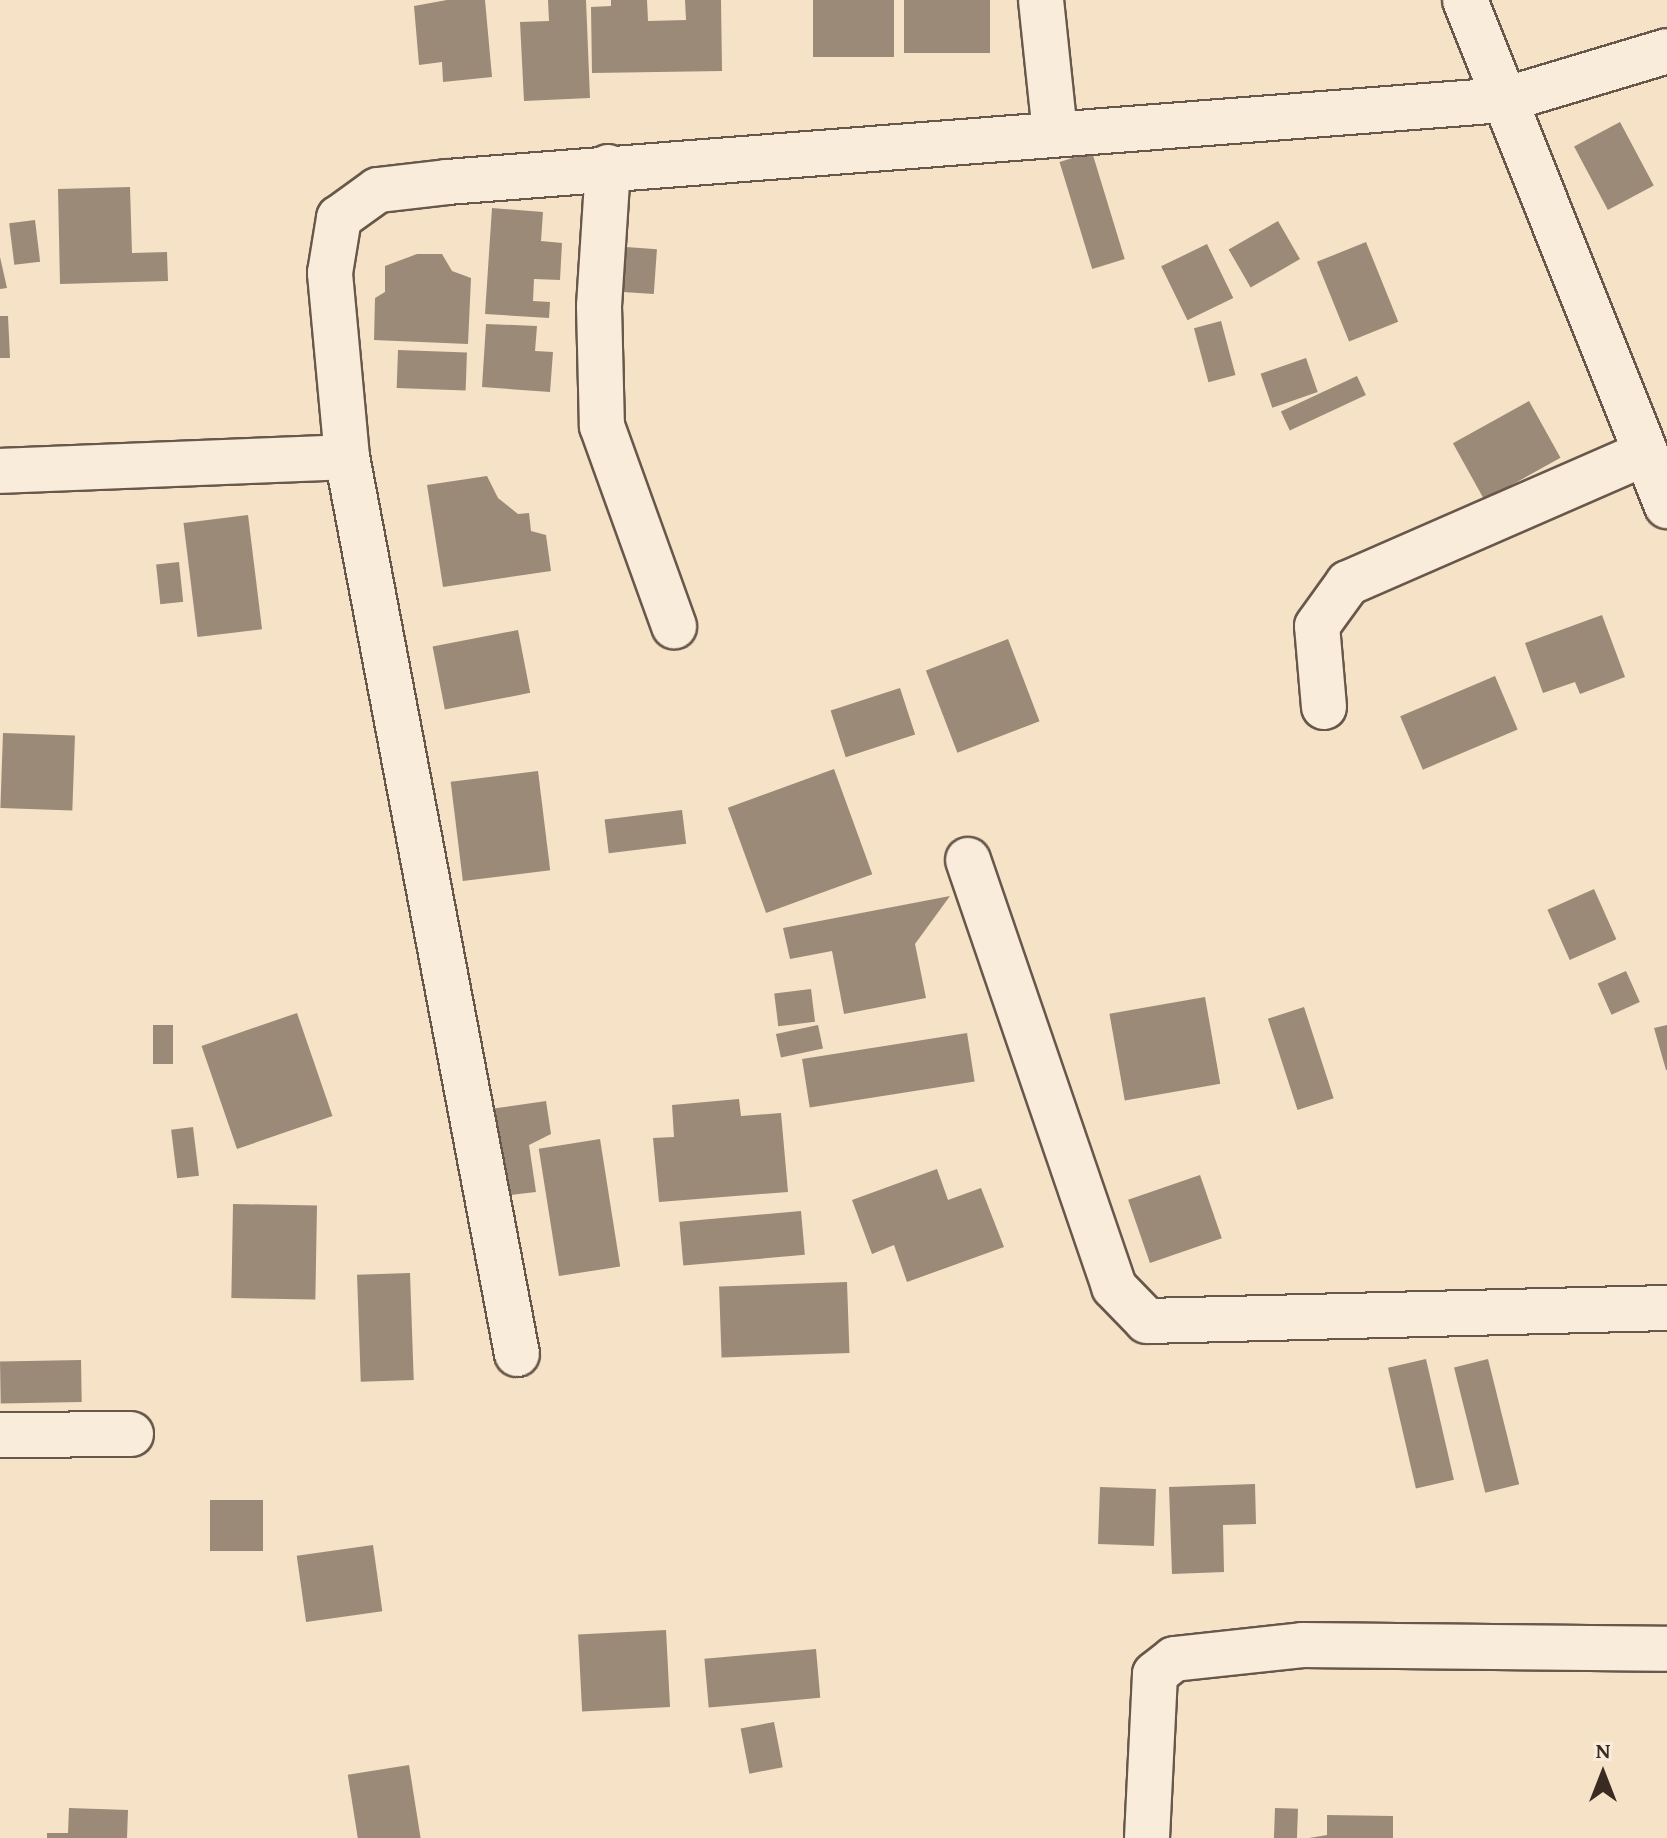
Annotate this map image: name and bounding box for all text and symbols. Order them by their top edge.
north arrow [1563,1734,1643,1814]
text: N [1596,1734,1610,1766]

